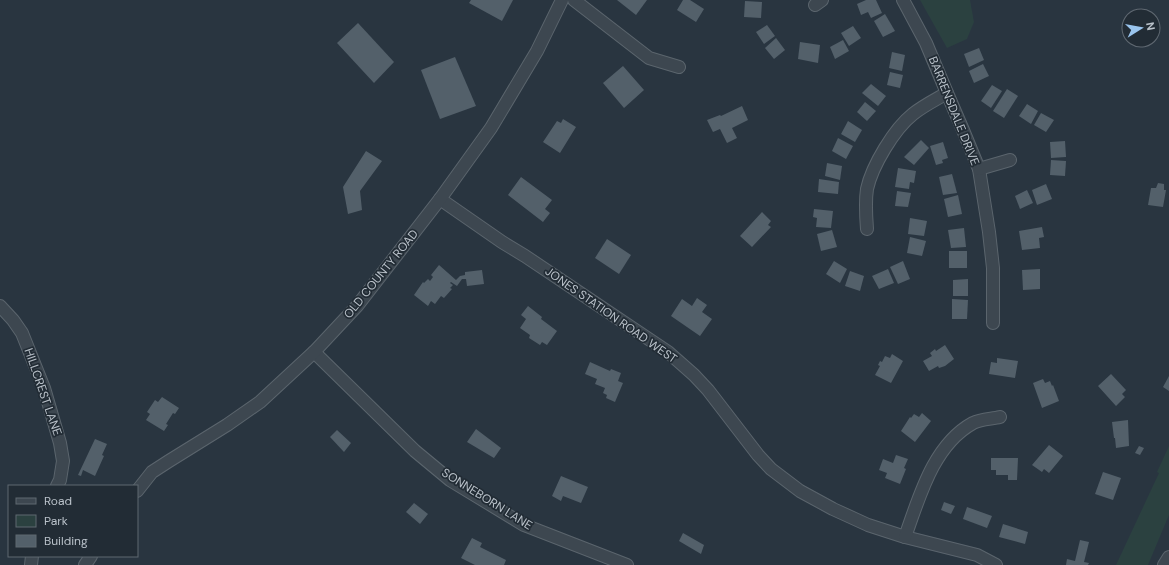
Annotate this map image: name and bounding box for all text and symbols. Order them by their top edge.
north arrow [1121,8,1161,48]
text: N [1143,21,1158,31]
street label: BARRENSDALE DRIVE [925,54,983,168]
street label: OLD COUNTY ROAD [340,226,422,322]
street label: JONES STATION ROAD WEST [542,263,680,367]
street label: HILLCREST LANE [21,346,66,438]
street label: SONNEBORN LANE [439,465,536,533]
legend [8,485,138,557]
text: Road [44,493,72,509]
text: Park [44,513,68,529]
text: Building [44,533,88,549]

